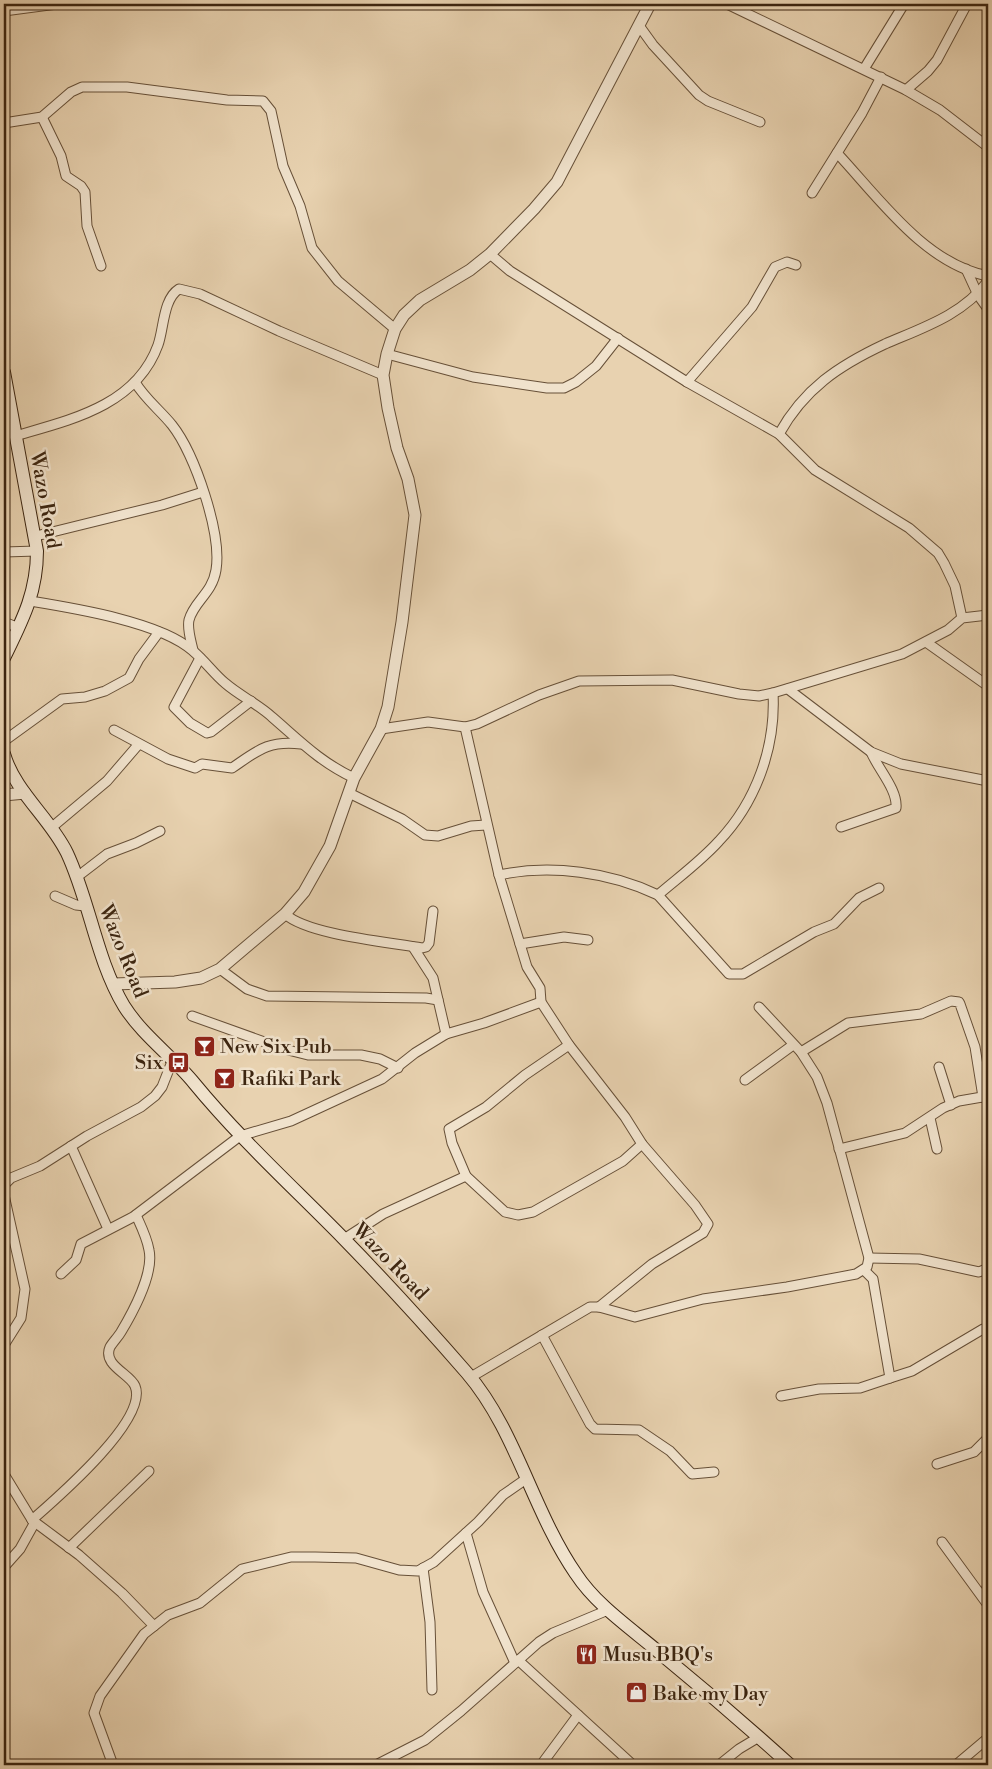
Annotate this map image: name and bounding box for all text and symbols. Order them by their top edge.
street label: Wazo Road [24,449,65,551]
street label: Wazo Road [92,900,153,1002]
bar icon: New Six Pub [192,1034,216,1058]
place label: New Six Pub [220,1035,332,1060]
bus stop icon: Six [167,1050,191,1074]
place label: Six [135,1051,164,1076]
bar icon: Rafiki Park [213,1066,237,1090]
place label: Rafiki Park [241,1067,342,1092]
street label: Wazo Road [346,1217,434,1307]
restaurant icon: Musu BBQ's [575,1642,599,1666]
place label: Musu BBQ's [603,1643,713,1668]
shop icon: Bake my Day [625,1681,649,1705]
place label: Bake my Day [652,1682,768,1707]

